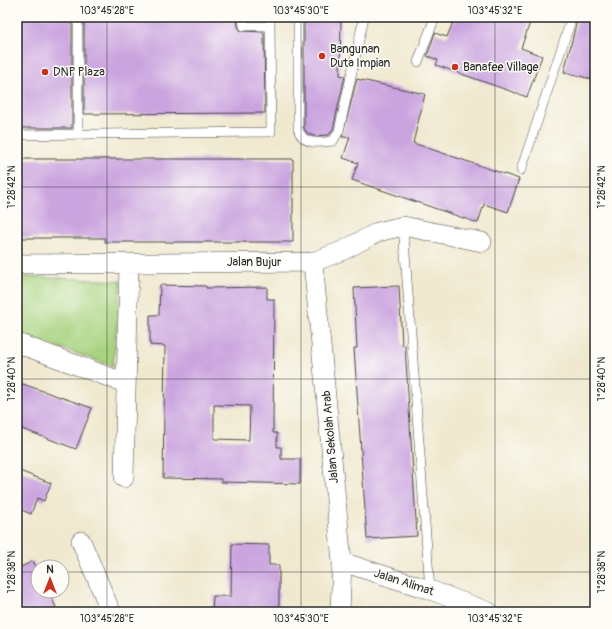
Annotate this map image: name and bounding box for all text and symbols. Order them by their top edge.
text: 103°45'28"E [80,5,134,17]
text: 103°45'30"E [273,5,329,17]
text: 103°45'32"E [468,5,522,17]
place label: Bangunan Duta Impian [330,42,390,71]
marker: Bangunan Duta Impian [317,51,327,61]
place label: Banafee Village [463,60,539,75]
marker: Banafee Village [450,62,460,72]
place label: DNP Plaza [53,65,105,80]
marker: DNP Plaza [40,67,50,77]
text: 1°28'42"N [6,165,18,209]
text: 1°28'42"N [596,165,608,209]
street label: Jalan Bujur [227,255,282,270]
text: 1°28'40"N [6,357,18,401]
text: 1°28'40"N [596,357,608,401]
street label: Jalan Sekolah Arab [319,390,342,484]
text: 1°28'38"N [6,551,18,593]
text: 1°28'38"N [596,551,608,593]
north arrow [30,559,70,599]
text: N [46,563,54,576]
street label: Jalan Alimat [372,566,436,599]
text: 103°45'28"E [80,613,134,625]
text: 103°45'30"E [273,613,329,625]
text: 103°45'32"E [468,613,522,625]

